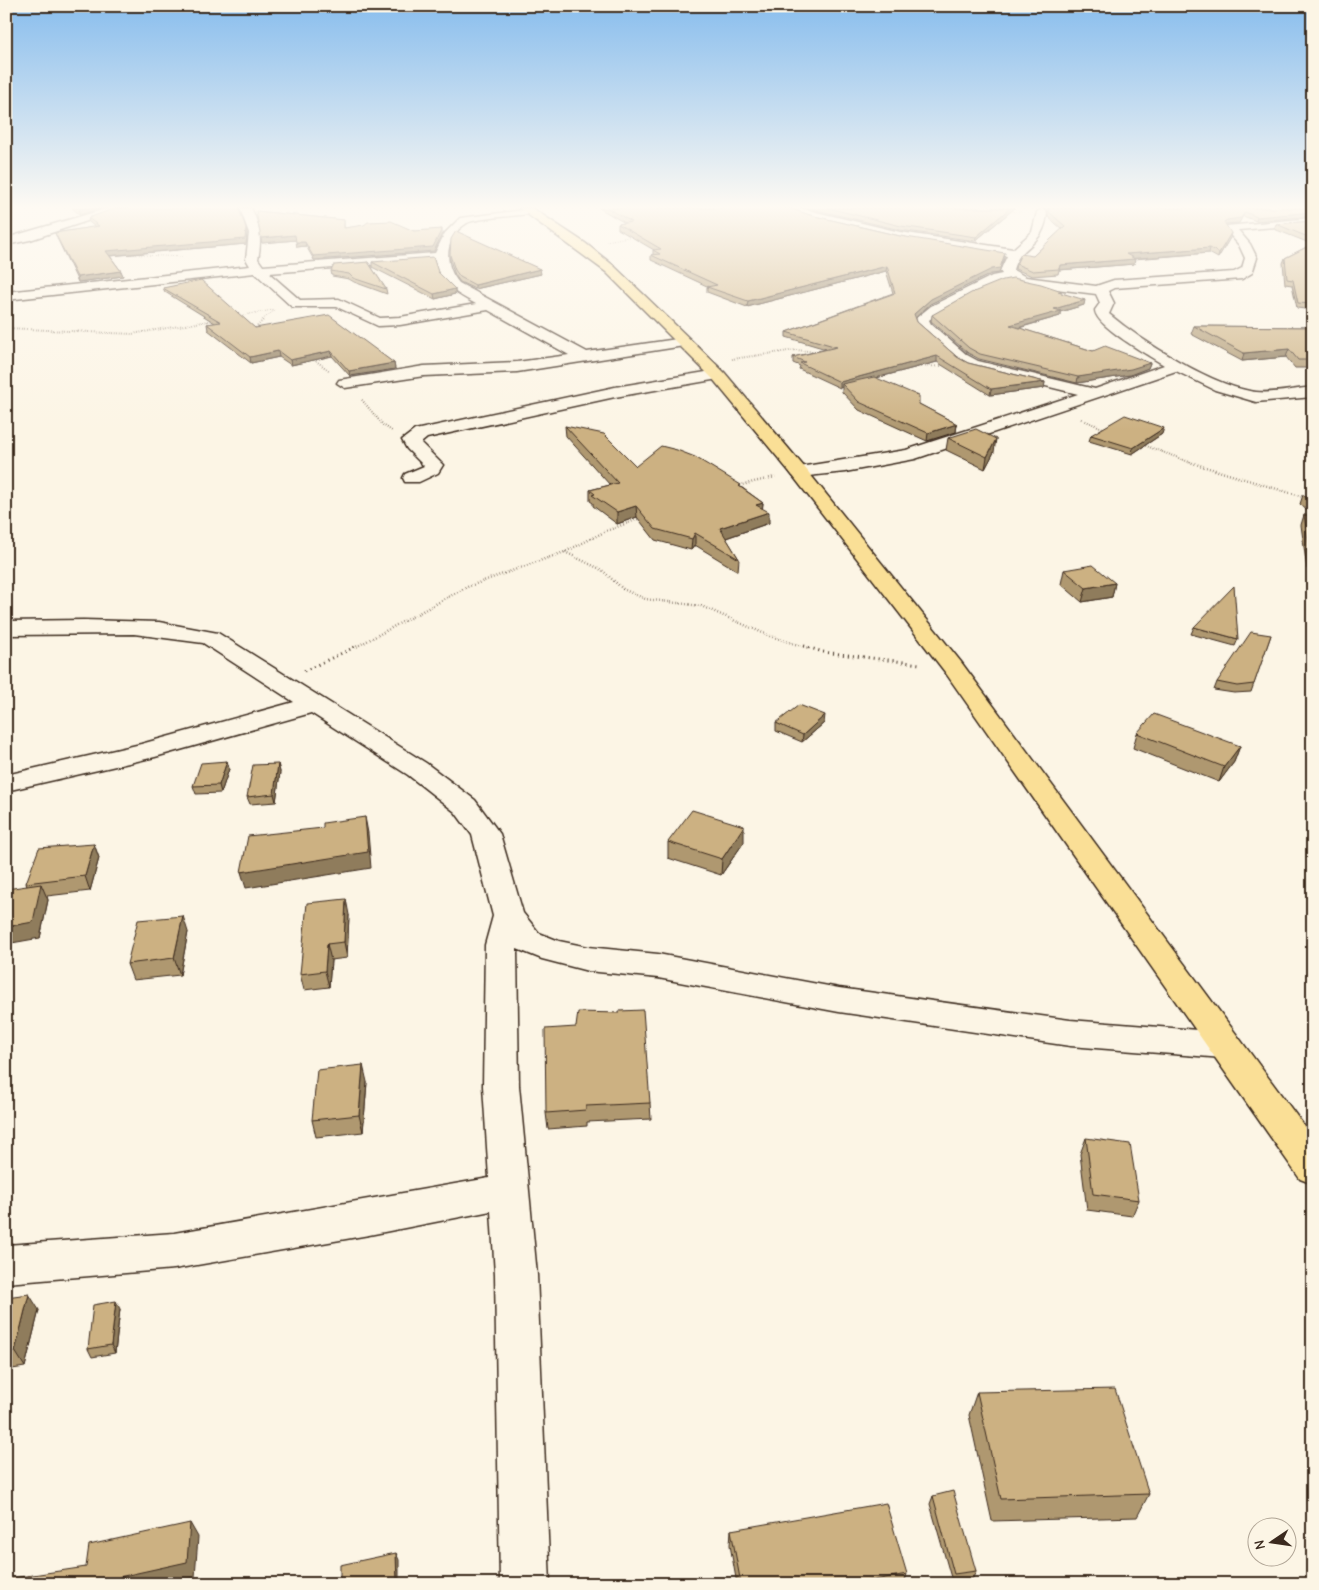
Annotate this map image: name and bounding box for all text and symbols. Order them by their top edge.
north arrow [1246,1518,1296,1568]
text: N [1251,1538,1269,1551]

